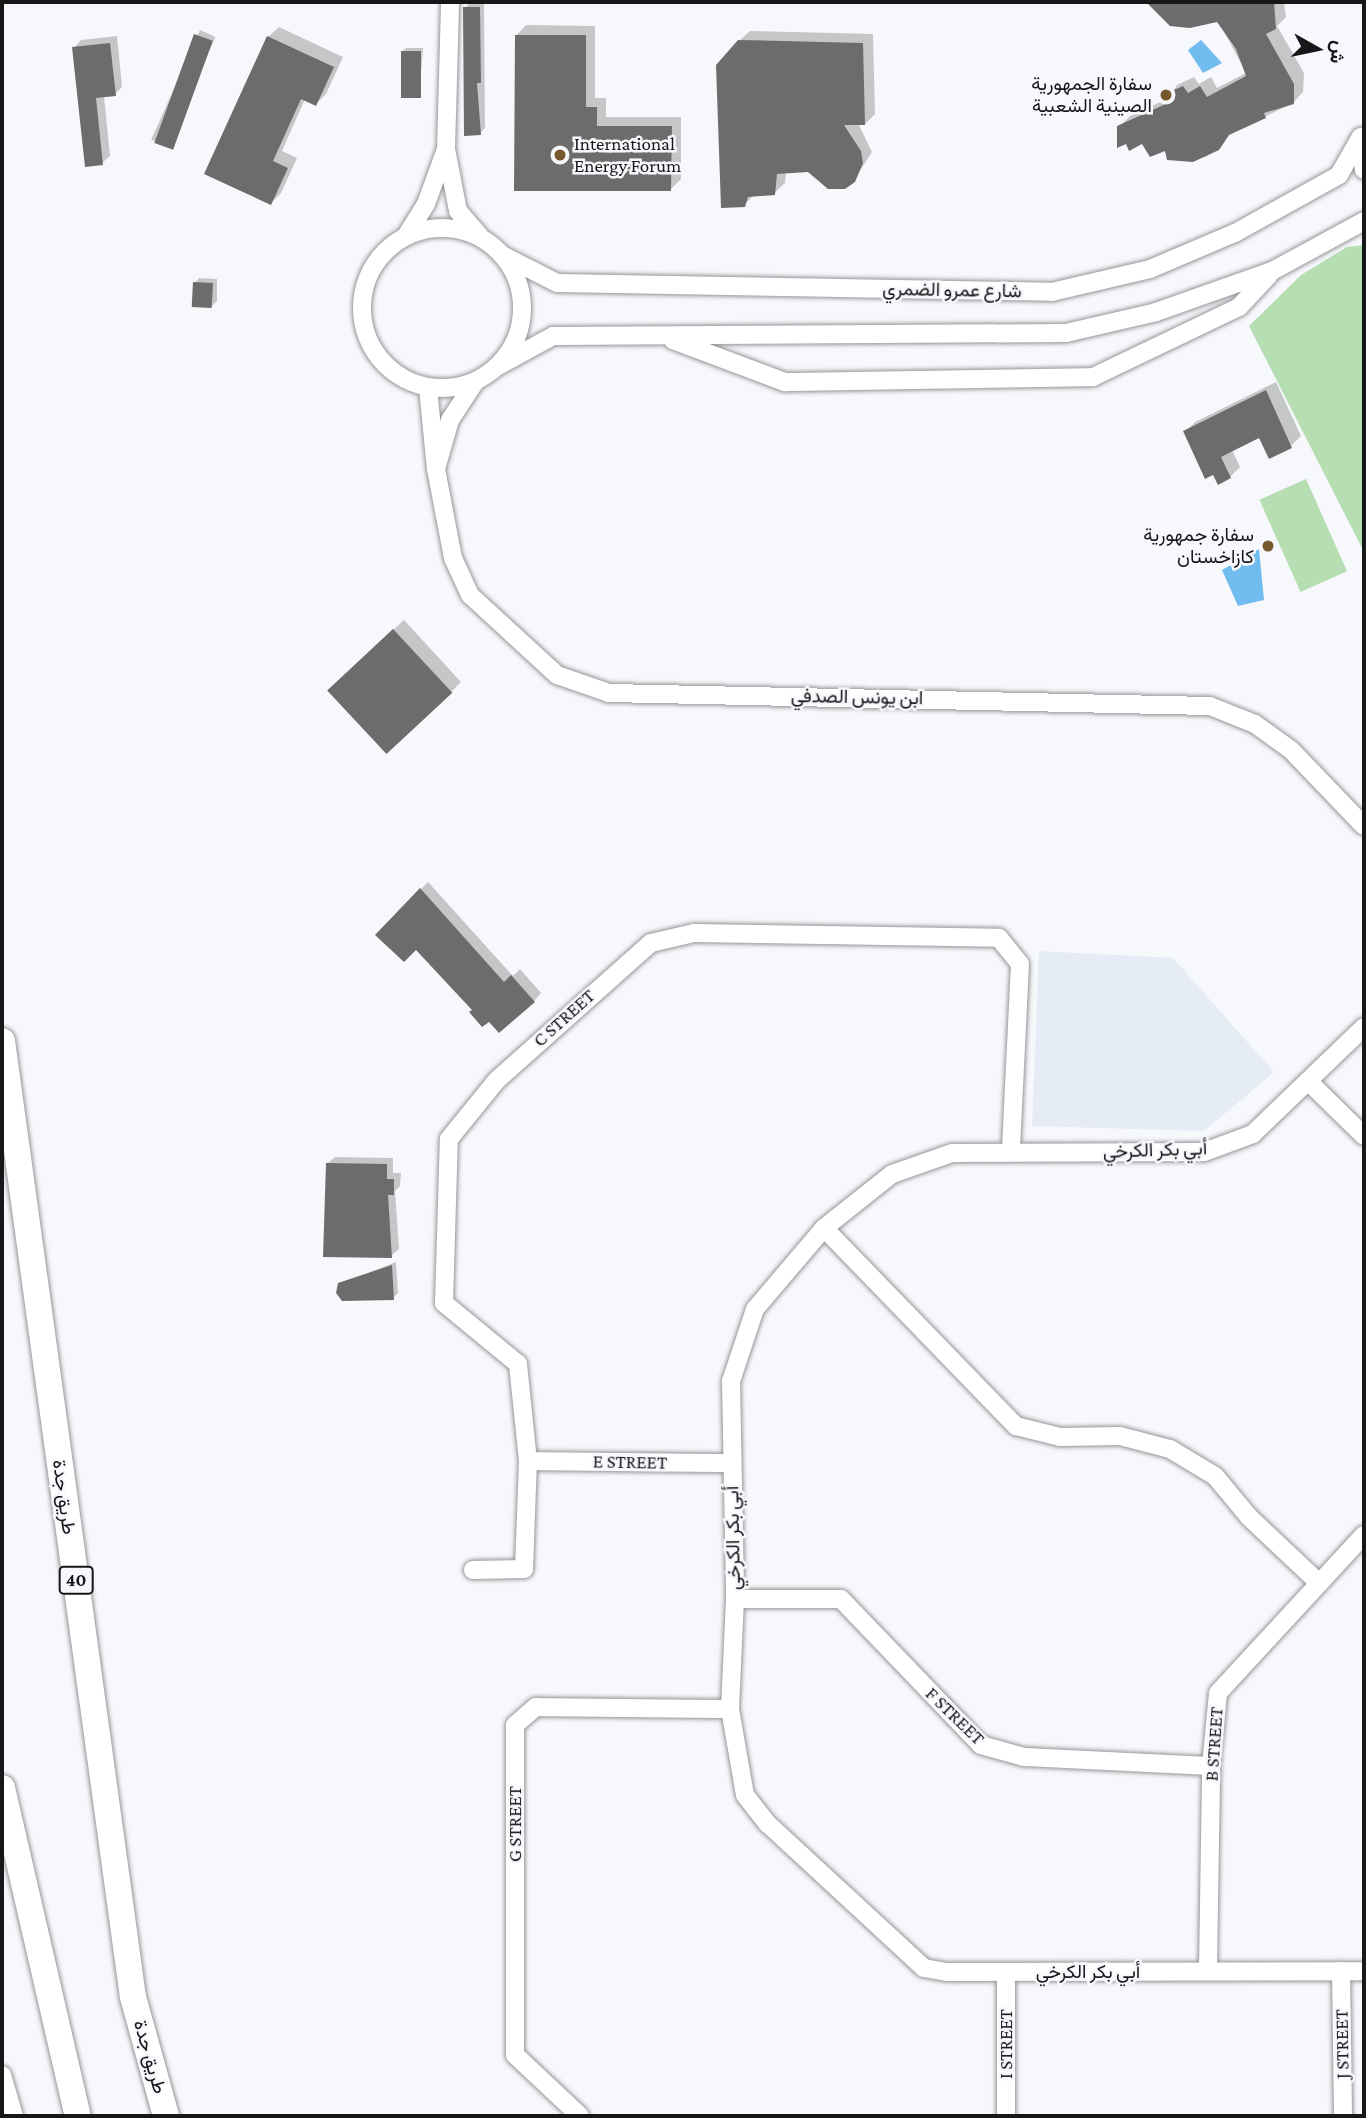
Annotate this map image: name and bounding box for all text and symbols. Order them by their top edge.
north arrow [1282,14,1352,84]
text: ش [1326,39,1350,65]
place label: سفارة الجمهورية الصينية الشعبية [1031,73,1152,117]
marker: سفارة الجمهورية الصينية الشعبية [1158,87,1174,103]
place label: International Energy Forum [574,133,681,177]
marker: International Energy Forum [552,147,568,163]
street label: شارع عمرو الضمري [882,277,1022,303]
place label: سفارة جمهورية كازاخستان [1143,524,1254,568]
marker: سفارة جمهورية كازاخستان [1260,538,1276,554]
street label: ابن يونس الصدفي [791,684,923,710]
street label: C STREET [528,984,600,1052]
street label: أبي بكر الكرخي [1102,1137,1208,1163]
street label: E STREET [593,1450,667,1474]
street label: طريق جدة [47,1458,81,1536]
street label: أبي بكر الكرخي [721,1486,745,1590]
road number: 40 [58,1566,94,1595]
street label: F STREET [921,1682,989,1750]
street label: B STREET [1200,1706,1228,1782]
street label: G STREET [504,1786,526,1862]
street label: أبي بكر الكرخي [1036,1961,1140,1983]
street label: I STREET [995,2009,1017,2079]
street label: J STREET [1330,2009,1354,2079]
street label: طريق جدة [129,2018,171,2096]

